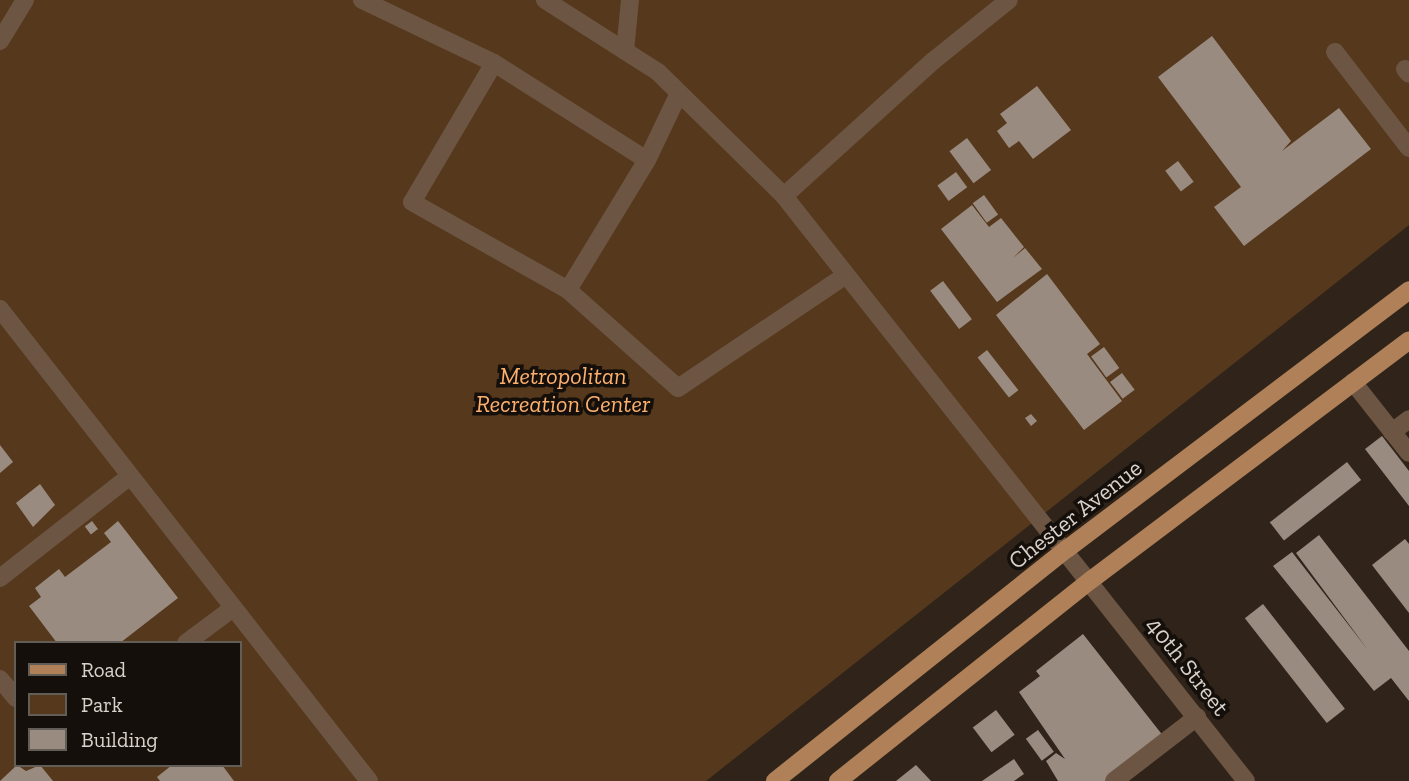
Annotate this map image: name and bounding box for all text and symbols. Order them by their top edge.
park label: Metropolitan Recreation Center [476,362,650,418]
street label: Chester Avenue [1002,453,1148,575]
street label: 40th Street [1140,611,1236,721]
legend [14,641,242,767]
text: Road [81,657,126,682]
text: Park [81,692,123,717]
text: Building [81,727,158,752]

